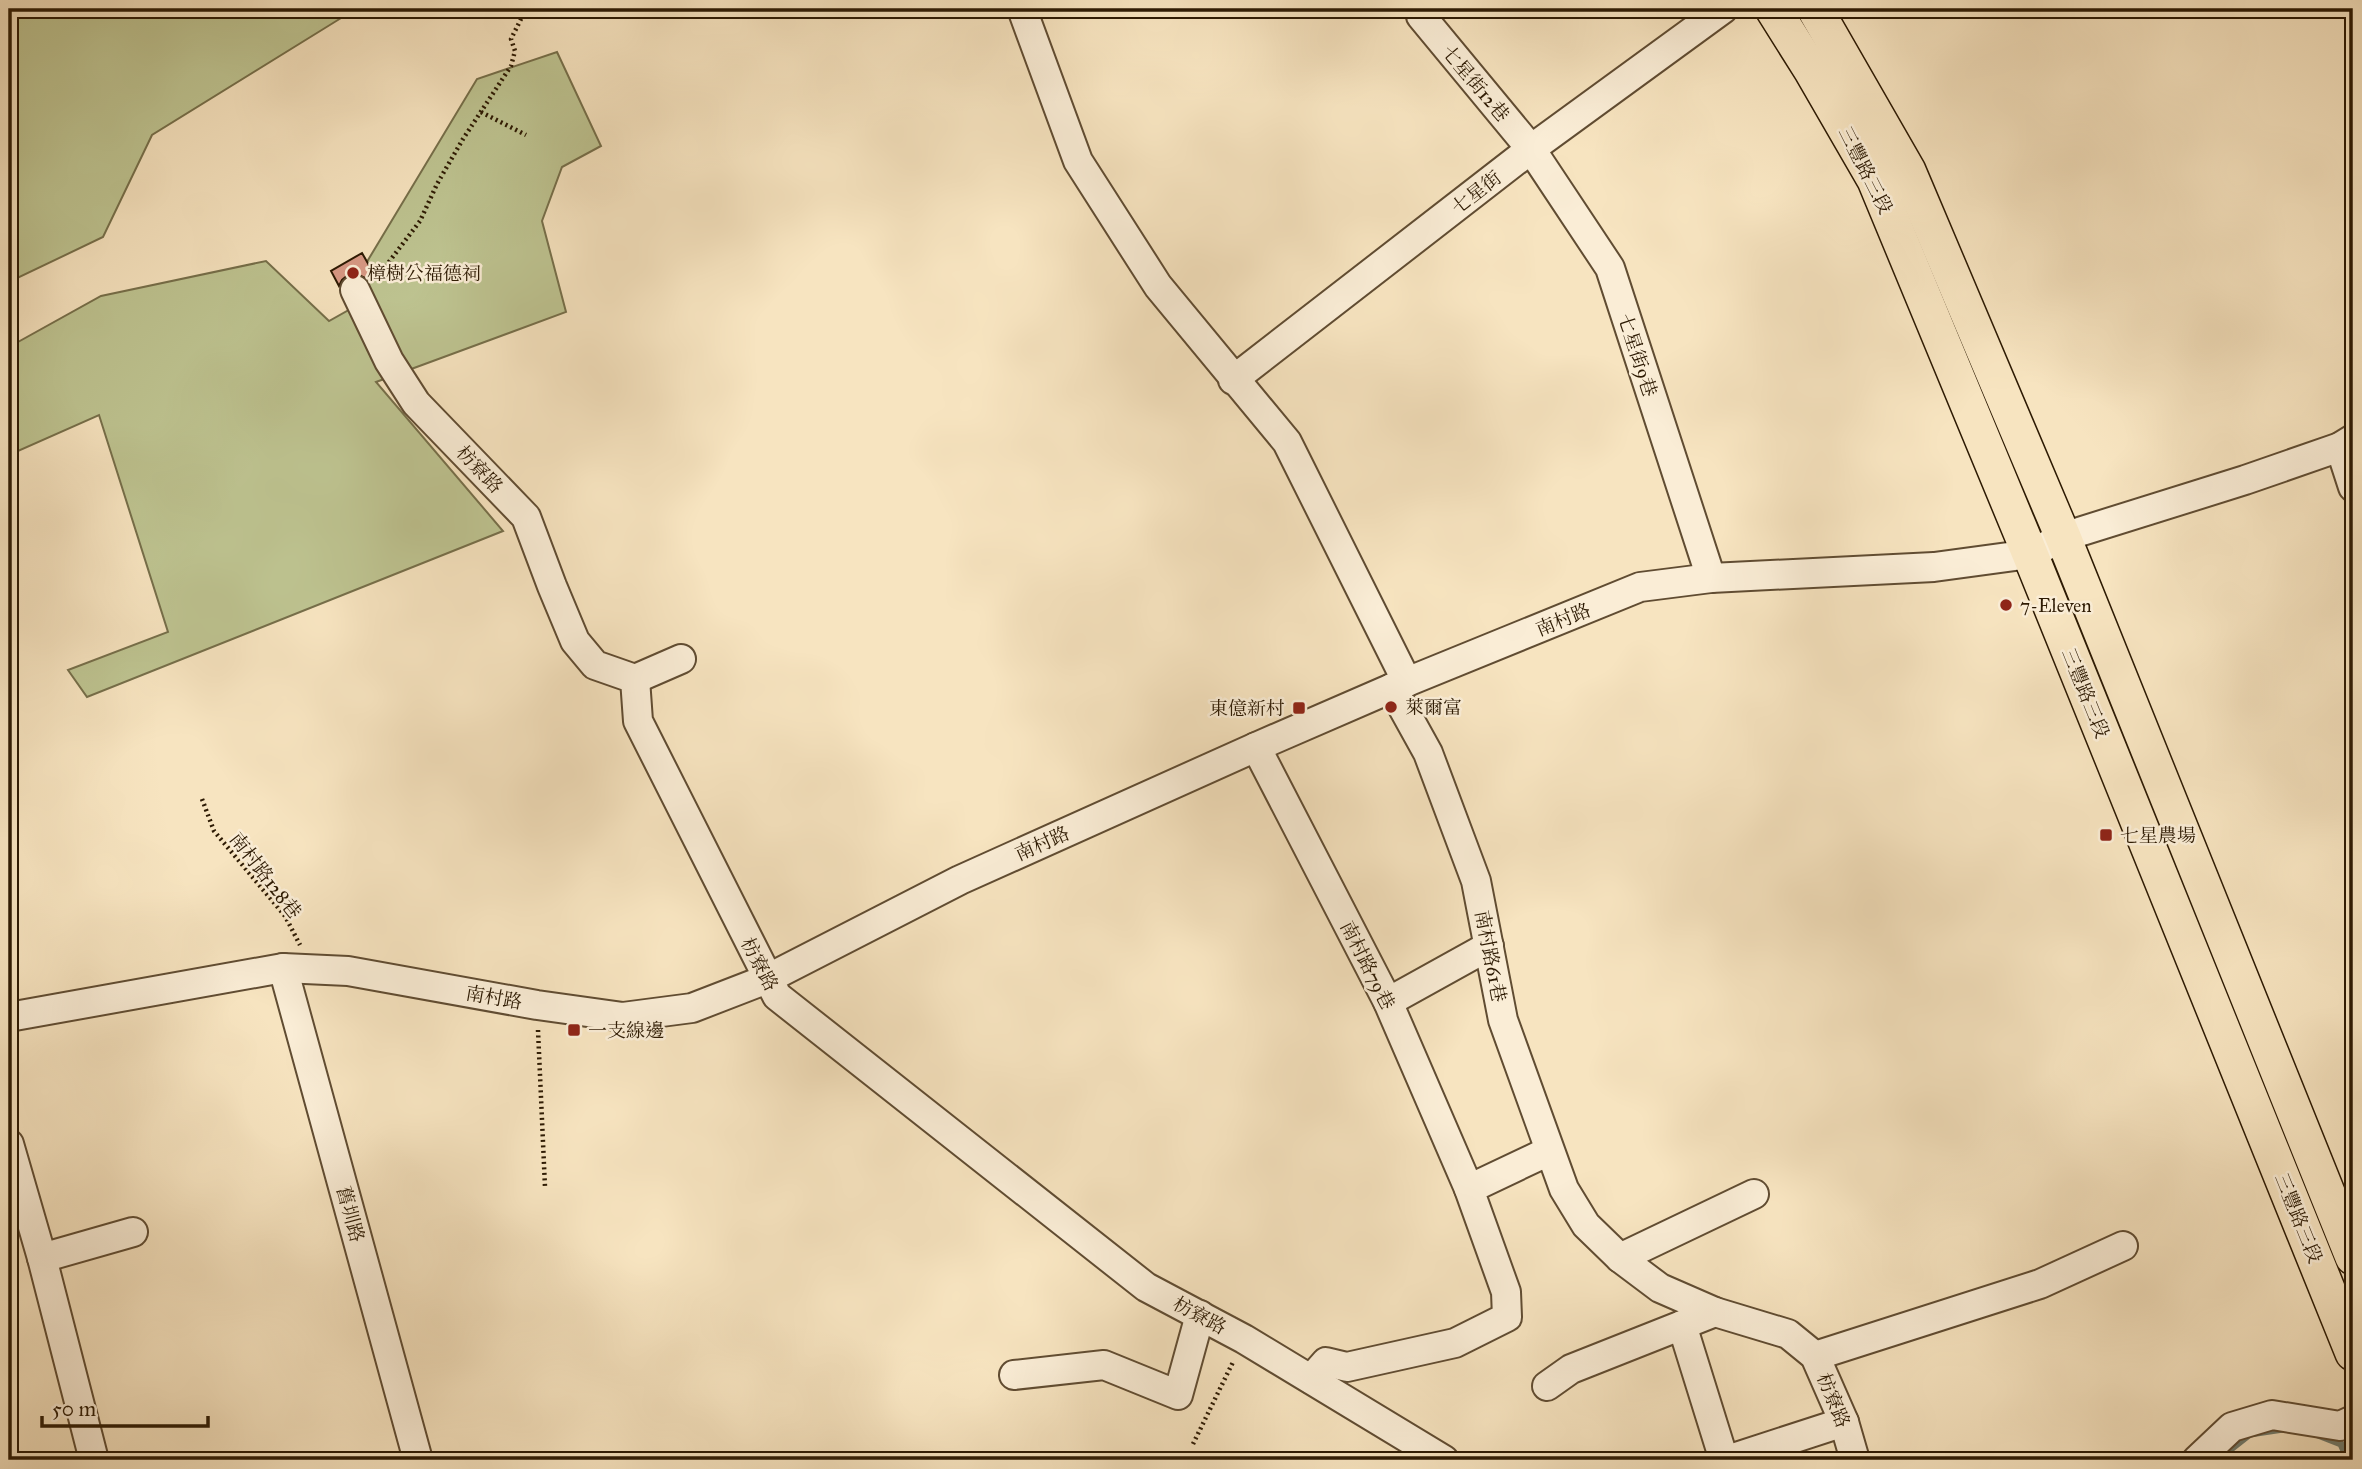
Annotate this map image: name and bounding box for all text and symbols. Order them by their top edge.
street label: 七星街12巷 [1437,40,1514,126]
street label: 三豐路三段 [1834,123,1897,218]
street label: 七星街 [1447,166,1506,219]
place label: 樟樹公福德祠 [367,262,481,285]
marker: 樟樹公福德祠 [345,265,361,281]
street label: 七星街9巷 [1613,311,1662,400]
street label: 枋寮路 [452,441,508,498]
place label: 7-Eleven [2020,594,2092,617]
marker: 7-Eleven [1998,597,2014,613]
street label: 南村路 [1532,598,1594,641]
street label: 三豐路三段 [2057,645,2114,742]
place label: 萊爾富 [1405,696,1462,719]
place label: 東億新村 [1209,697,1285,720]
marker: 萊爾富 [1383,699,1399,715]
marker: 東億新村 [1291,700,1307,716]
street label: 南村路 [1011,821,1073,866]
place label: 七星農場 [2120,824,2196,847]
marker: 七星農場 [2098,827,2114,843]
street label: 南村路128巷 [225,828,306,923]
street label: 南村路61巷 [1470,908,1511,1004]
street label: 南村路79巷 [1335,917,1400,1013]
street label: 枋寮路 [736,934,783,995]
street label: 南村路 [464,981,524,1014]
place label: 一支線邊 [588,1019,664,1042]
marker: 一支線邊 [566,1022,582,1038]
street label: 三豐路三段 [2270,1170,2327,1267]
street label: 舊圳路 [332,1184,369,1245]
street label: 枋寮路 [1169,1292,1230,1339]
street label: 枋寮路 [1812,1369,1855,1431]
scale bar [42,1385,208,1429]
text: 50 m [52,1396,97,1422]

